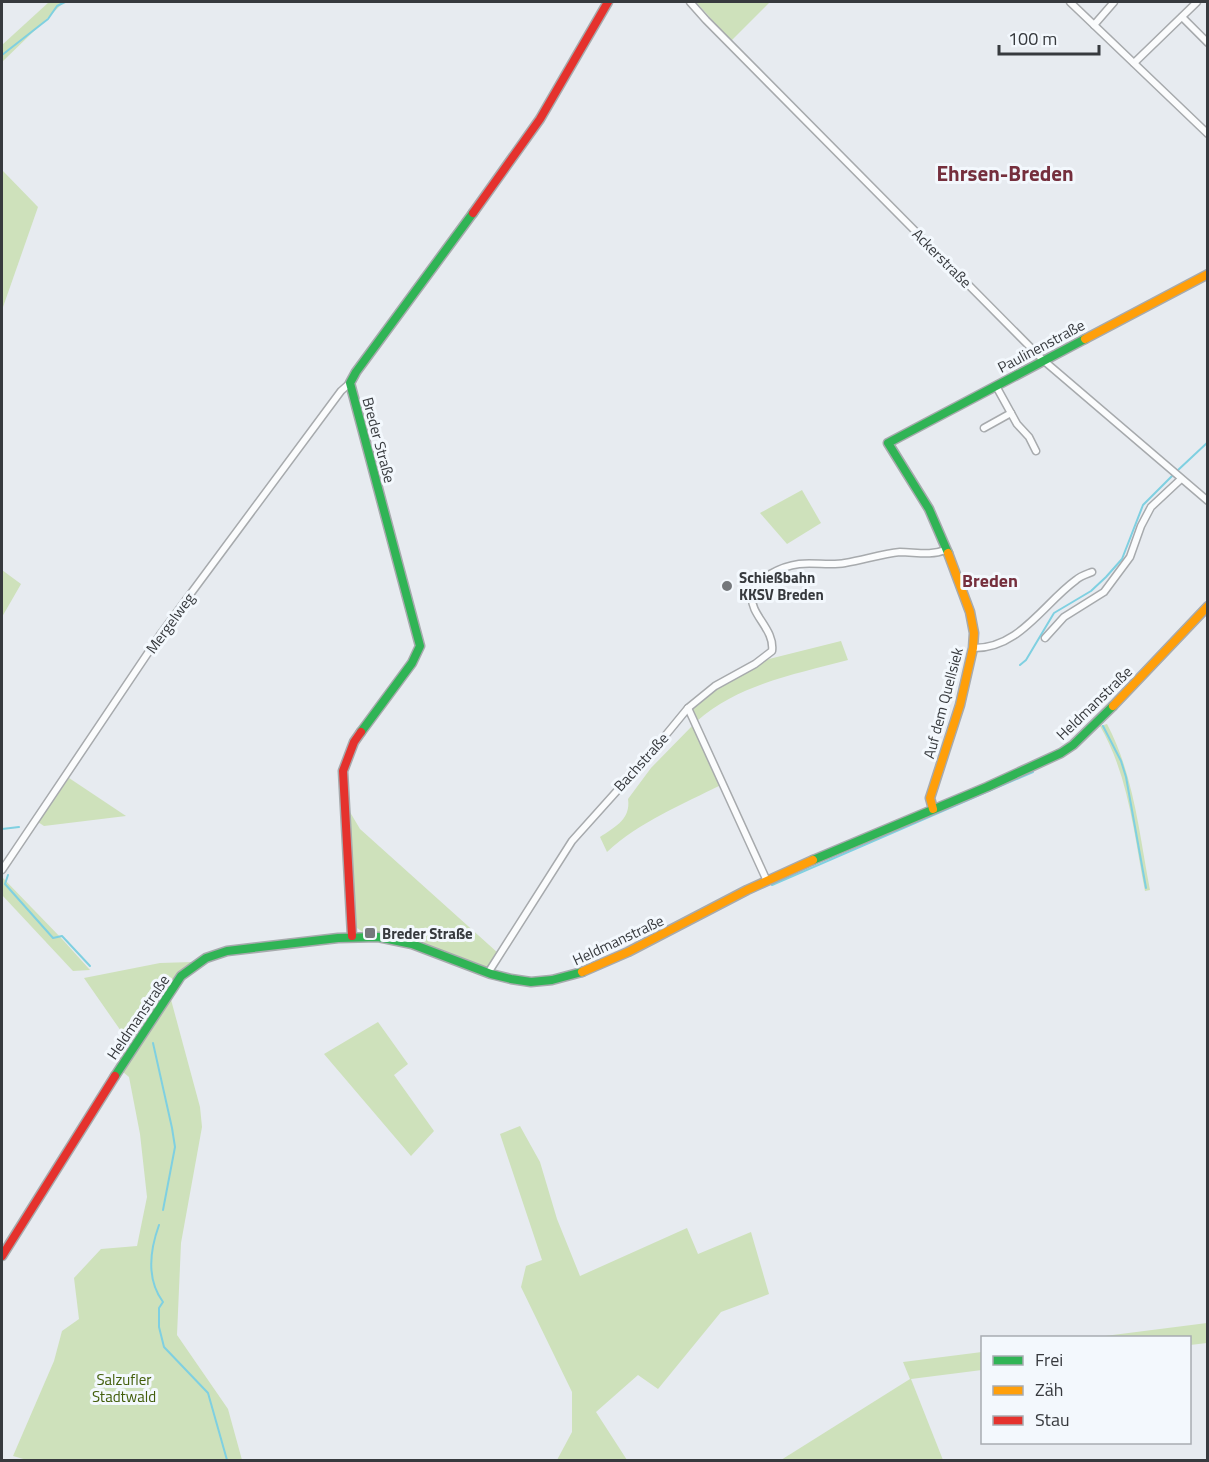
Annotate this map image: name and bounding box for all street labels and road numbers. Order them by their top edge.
street label: Ackerstraße [907,223,977,293]
street label: Paulinenstraße [993,313,1089,379]
street label: Breder Straße [357,395,401,485]
street label: Mergelweg [140,587,200,658]
street label: Auf dem Quellsiek [917,645,969,761]
street label: Heldmanstraße [1051,661,1137,745]
street label: Bachstraße [608,727,674,797]
street label: Heldmanstraße [569,909,667,971]
street label: Heldmanstraße [101,970,175,1064]

